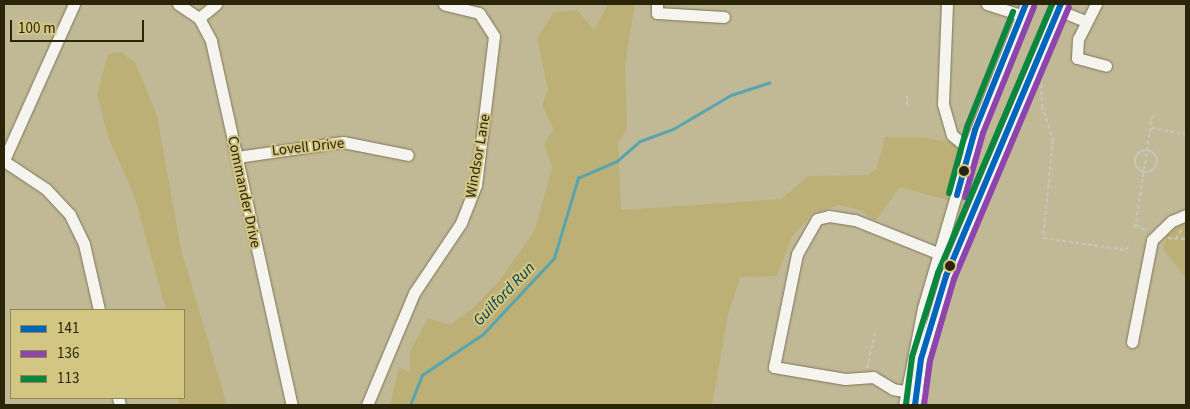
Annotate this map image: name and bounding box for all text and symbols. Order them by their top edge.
scale bar [12,10,146,42]
text: 100 m [18,18,56,39]
street label: Windsor Lane [462,113,494,199]
street label: Commander Drive [223,134,265,250]
street label: Lovell Drive [271,134,345,160]
unlabelled marker [959,166,969,176]
water label: Guilford Run [469,258,539,330]
unlabelled marker [945,261,955,271]
legend [10,309,185,399]
text: 141 [57,318,79,339]
text: 136 [57,343,79,364]
text: 113 [57,368,79,389]

